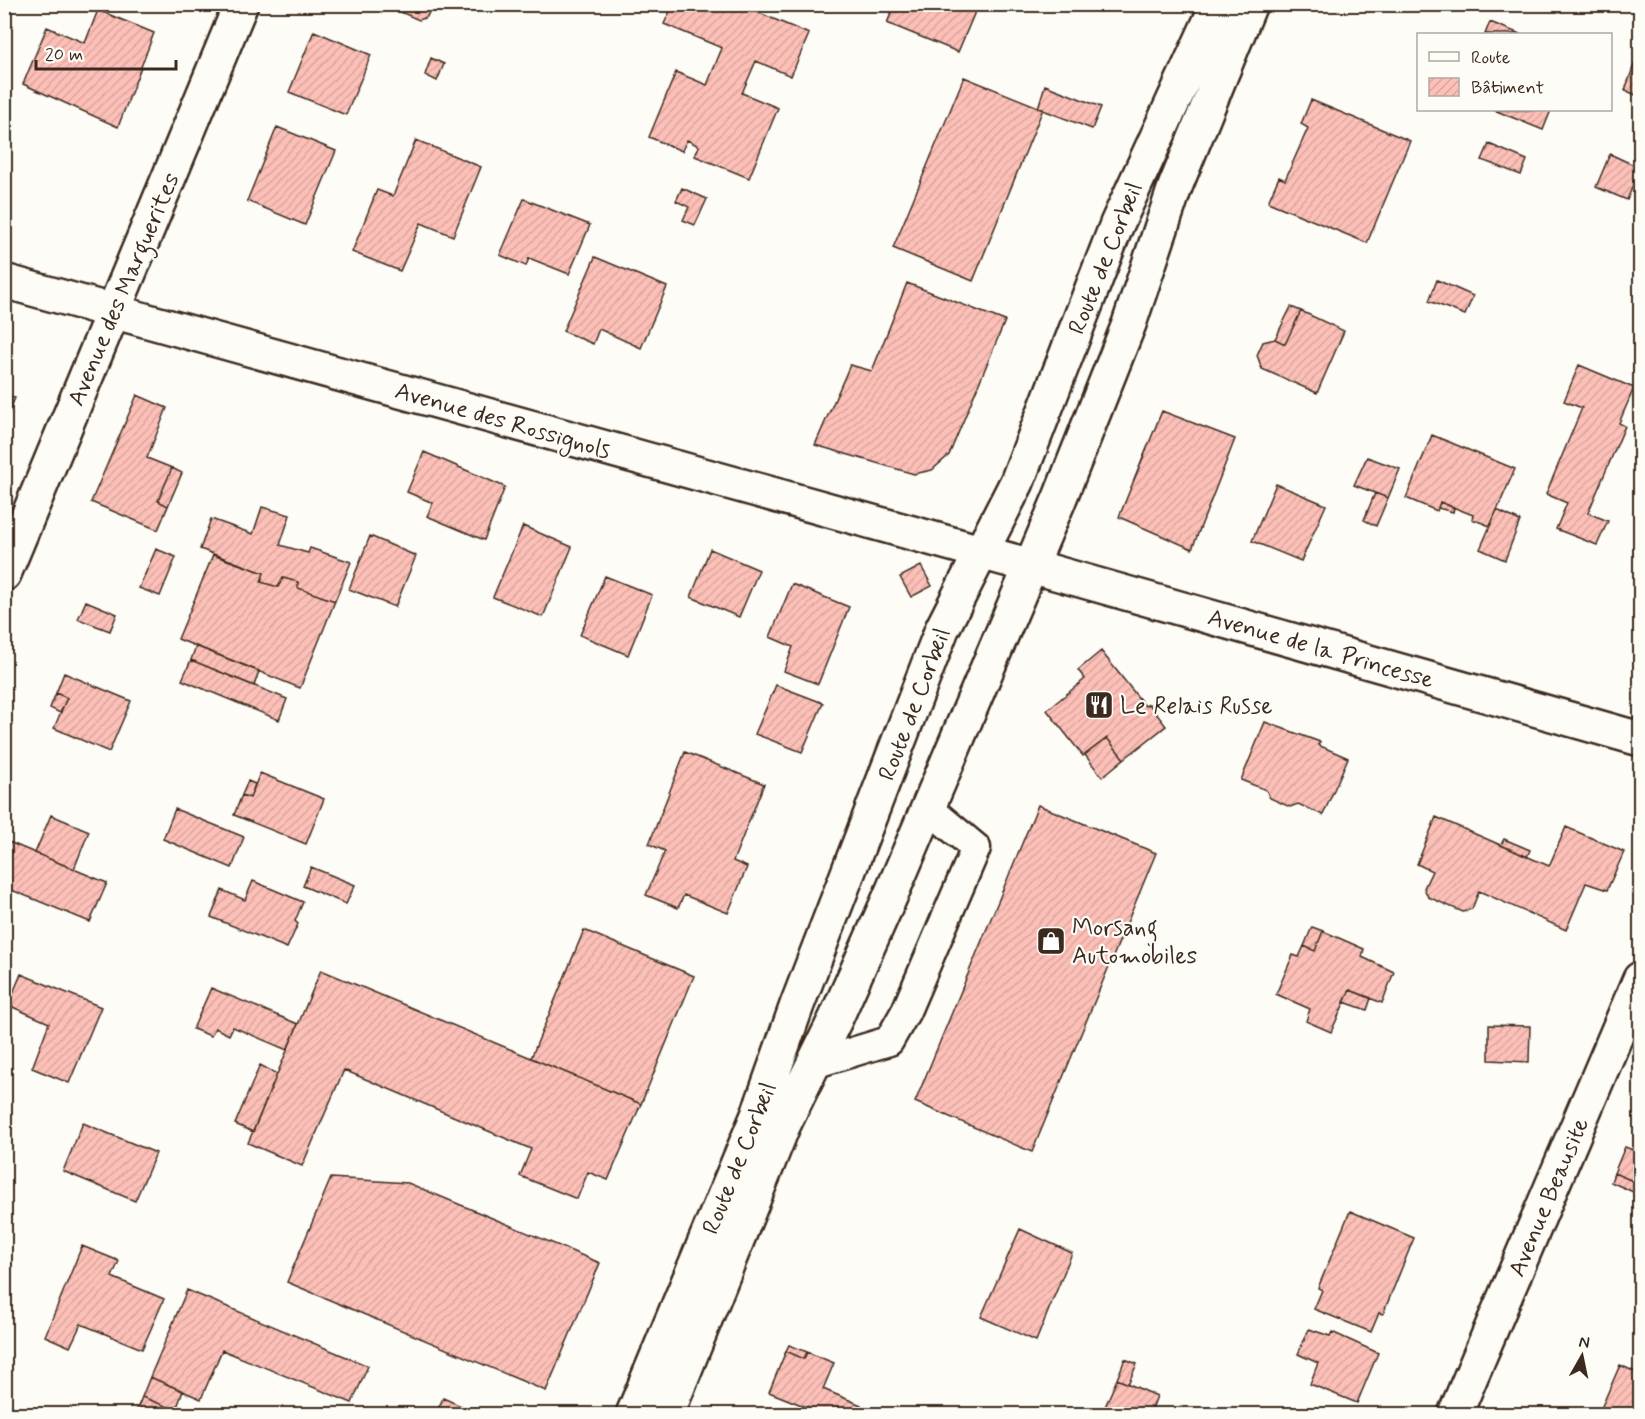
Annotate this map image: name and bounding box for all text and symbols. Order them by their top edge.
scale bar [36,33,176,71]
legend [1417,33,1612,111]
text: 20 m [45,43,83,67]
text: Route [1471,46,1510,70]
text: Bâtiment [1471,76,1544,100]
street label: Avenue des Marguerites [61,168,190,412]
street label: Route de Corbeil [1062,178,1151,339]
street label: Avenue des Rossignols [391,376,614,469]
street label: Avenue de la Princesse [1204,602,1437,697]
street label: Route de Corbeil [872,624,959,785]
restaurant icon: Le Relais Russe [1083,689,1115,721]
place label: Le Relais Russe [1120,691,1273,722]
place label: Morsang Automobiles [1072,913,1198,972]
shop icon: Morsang Automobiles [1035,925,1067,957]
street label: Route de Corbeil [696,1078,785,1239]
street label: Avenue Beausite [1502,1113,1597,1282]
north arrow [1552,1326,1612,1386]
text: N [1577,1331,1591,1354]

